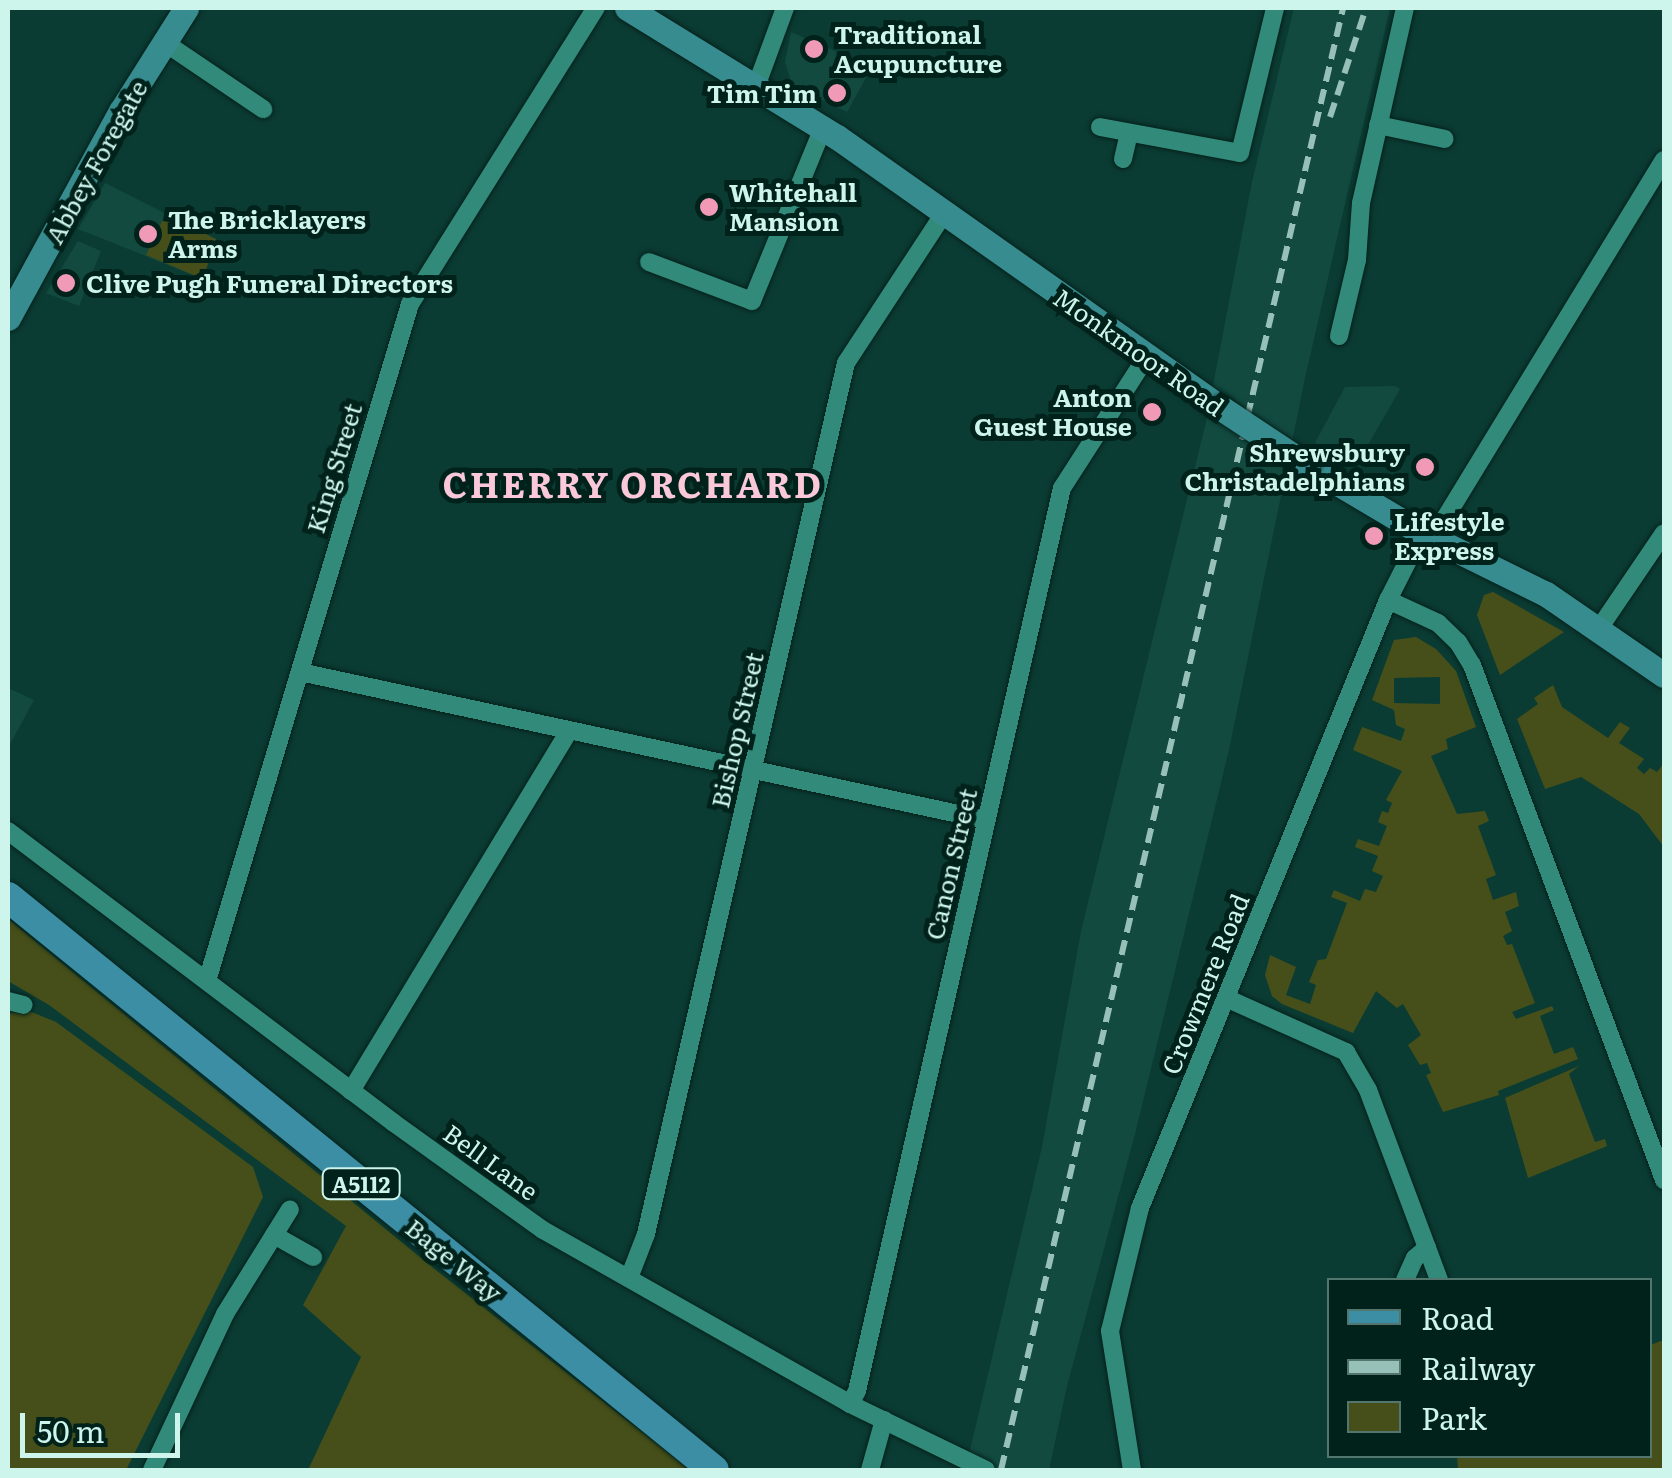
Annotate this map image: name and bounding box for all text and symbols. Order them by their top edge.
place label: Traditional Acupuncture [834,20,1002,79]
marker: Traditional Acupuncture [803,38,825,60]
street label: Abbey Foregate [39,75,153,249]
place label: Tim Tim [707,78,817,108]
marker: Tim Tim [826,82,848,104]
place label: Whitehall Mansion [729,178,857,237]
marker: Whitehall Mansion [698,196,720,218]
place label: The Bricklayers Arms [168,205,366,264]
marker: The Bricklayers Arms [137,223,159,245]
place label: Clive Pugh Funeral Directors [86,268,453,298]
marker: Clive Pugh Funeral Directors [55,272,77,294]
street label: Monkmoor Road [1048,282,1230,422]
place label: Anton Guest House [974,383,1132,442]
street label: King Street [300,399,368,537]
marker: Anton Guest House [1141,401,1163,423]
place label: Shrewsbury Christadelphians [1184,438,1405,497]
marker: Shrewsbury Christadelphians [1414,456,1436,478]
district label: CHERRY ORCHARD [442,462,824,504]
place label: Lifestyle Express [1394,507,1505,566]
marker: Lifestyle Express [1363,525,1385,547]
street label: Bishop Street [705,649,769,811]
street label: Canon Street [919,785,983,943]
street label: Crowmere Road [1155,889,1255,1079]
street label: Bell Lane [438,1118,544,1206]
road number: A5112 [321,1167,401,1201]
street label: Bage Way [400,1212,508,1308]
legend [1327,1278,1652,1458]
text: Road [1421,1295,1494,1339]
text: Railway [1421,1345,1535,1389]
scale bar [25,1393,185,1455]
text: Park [1421,1395,1487,1439]
text: 50 m [37,1408,105,1452]

